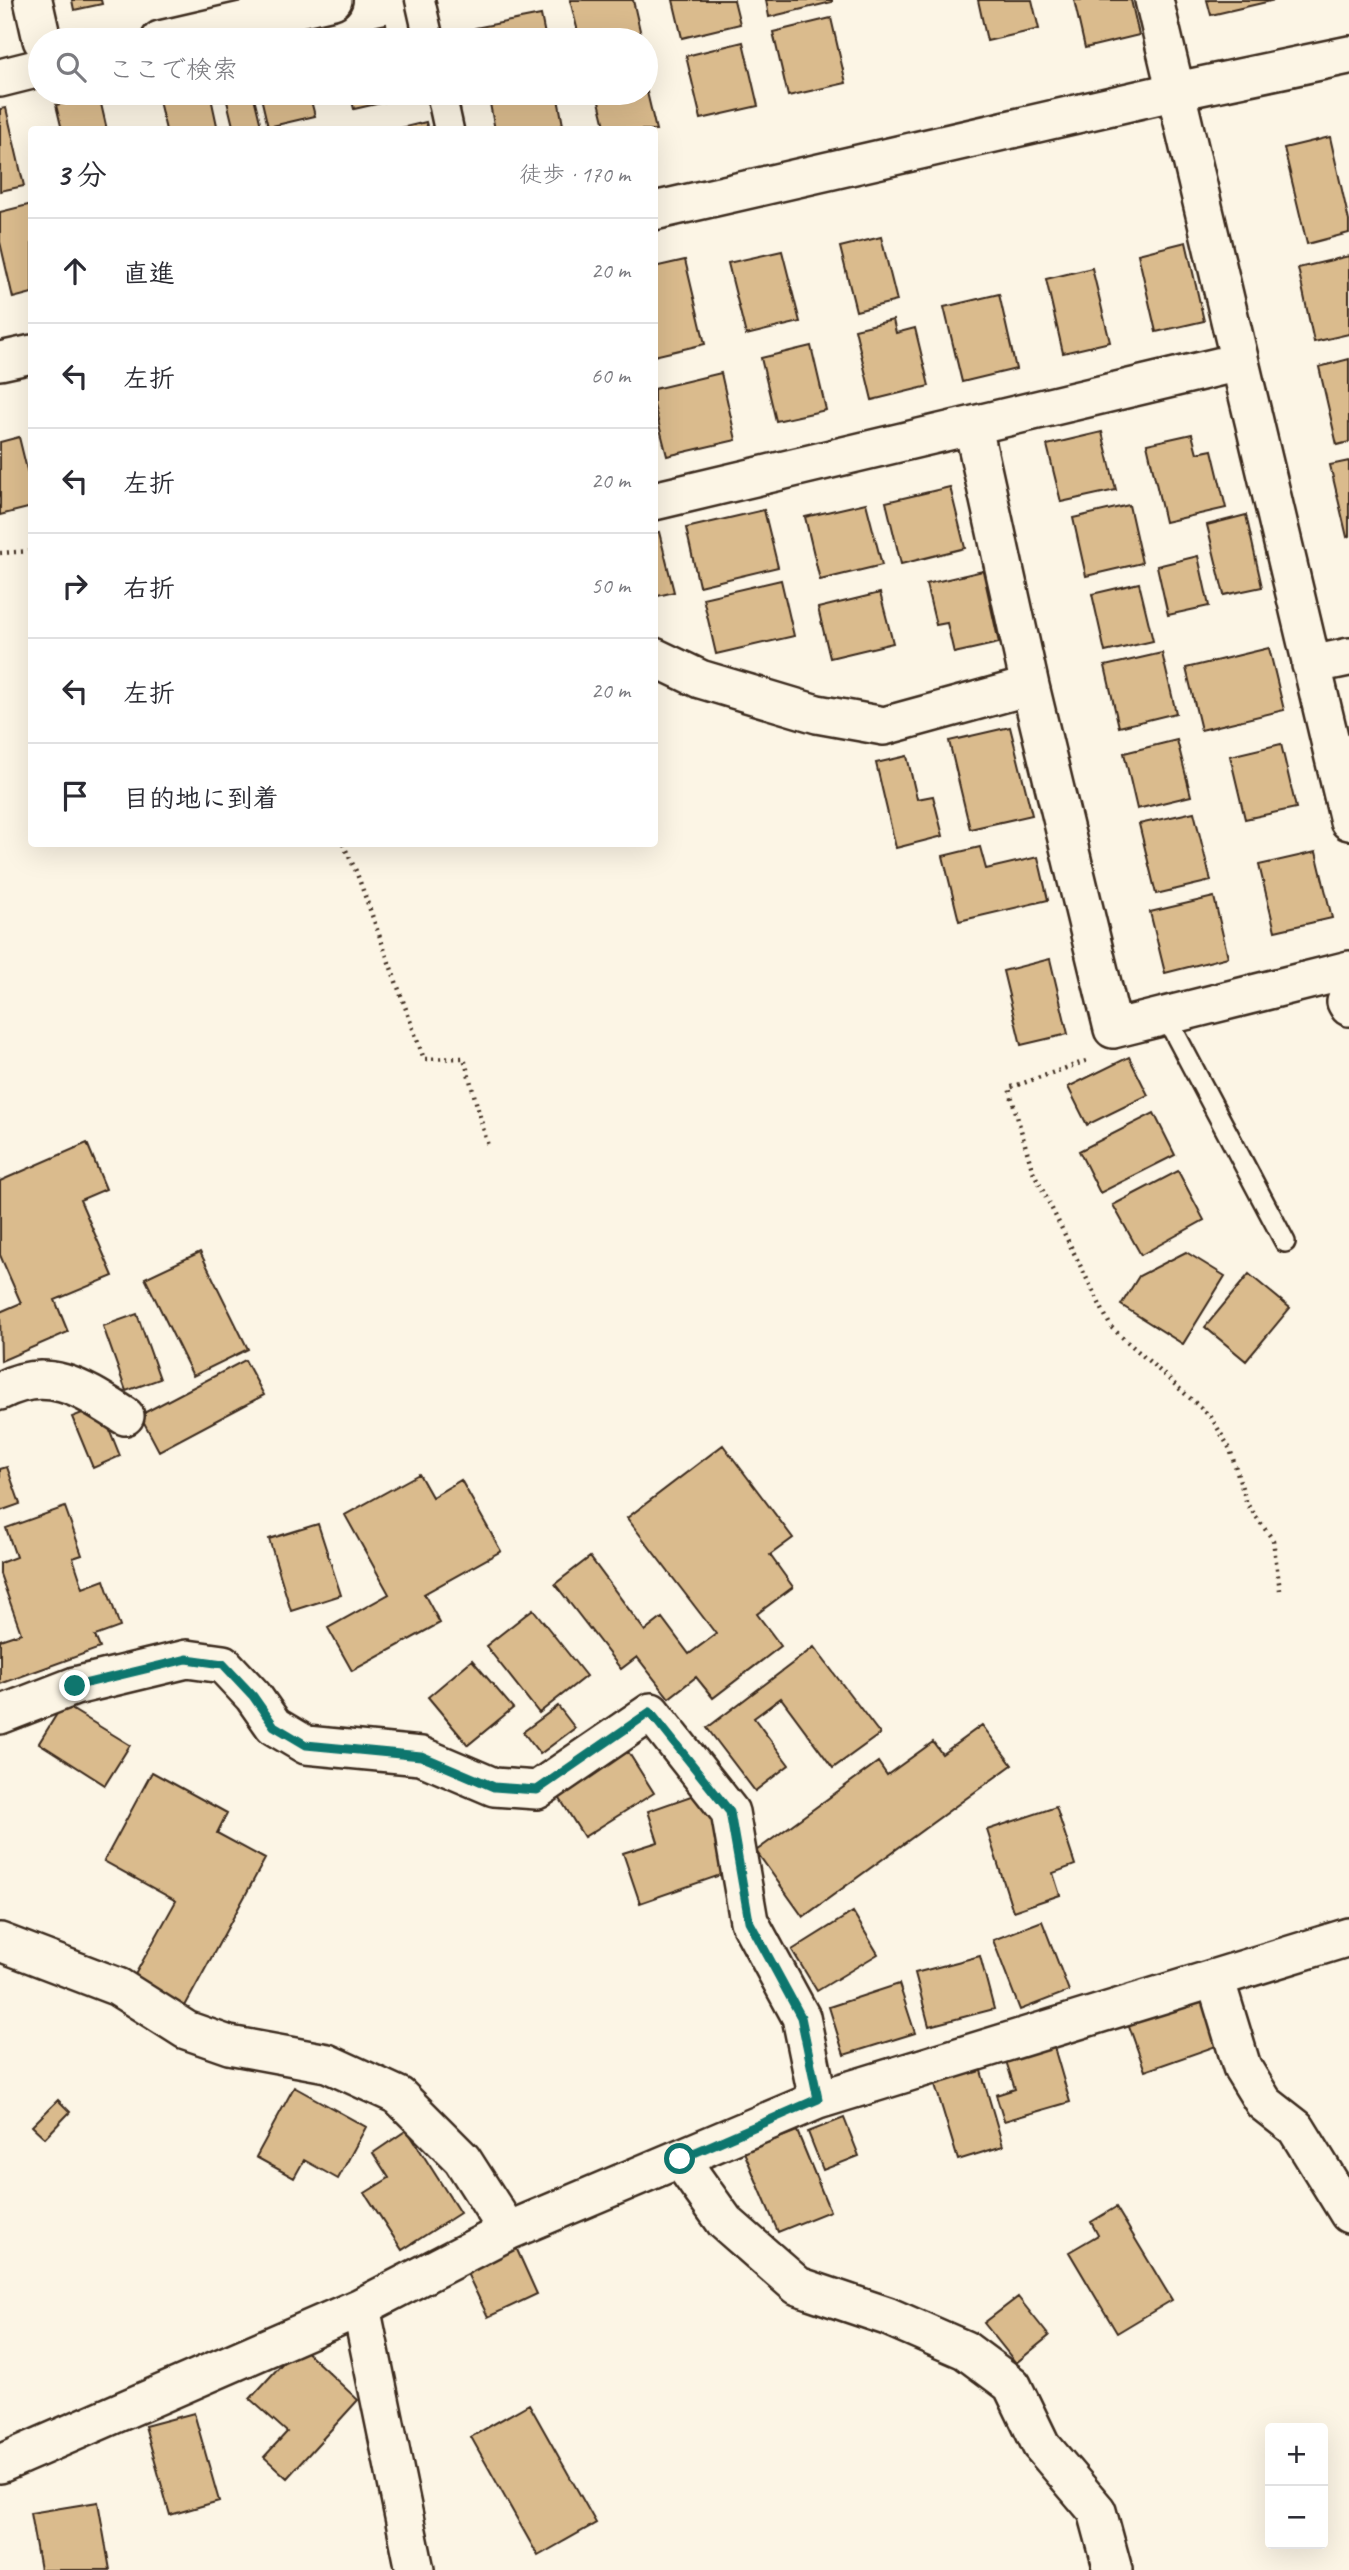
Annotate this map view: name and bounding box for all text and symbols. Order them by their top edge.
search box [28,28,658,105]
icon: search [52,48,90,86]
text: ここで検索 [108,53,238,86]
text: 3 分 [56,156,107,194]
text: 徒歩 · 170 m [519,160,630,189]
icon: ahead [56,252,94,290]
text: 20 m [591,256,630,285]
text: 直進 [123,257,175,290]
icon: left [56,357,94,395]
text: 60 m [591,361,630,390]
text: 左折 [123,362,175,395]
icon: left [56,462,94,500]
text: 20 m [591,466,630,495]
text: 左折 [123,467,175,500]
icon: right [56,567,94,605]
text: 50 m [591,571,630,600]
text: 右折 [123,572,175,605]
icon: left [56,672,94,710]
text: 20 m [591,676,630,705]
text: 左折 [123,677,175,710]
icon: arrive [56,777,94,815]
text: 目的地に到着 [123,782,279,815]
route end [59,1670,90,1701]
route start [664,2143,695,2174]
map controls [1265,2423,1328,2549]
button: + [1265,2423,1328,2486]
button: − [1265,2486,1328,2549]

